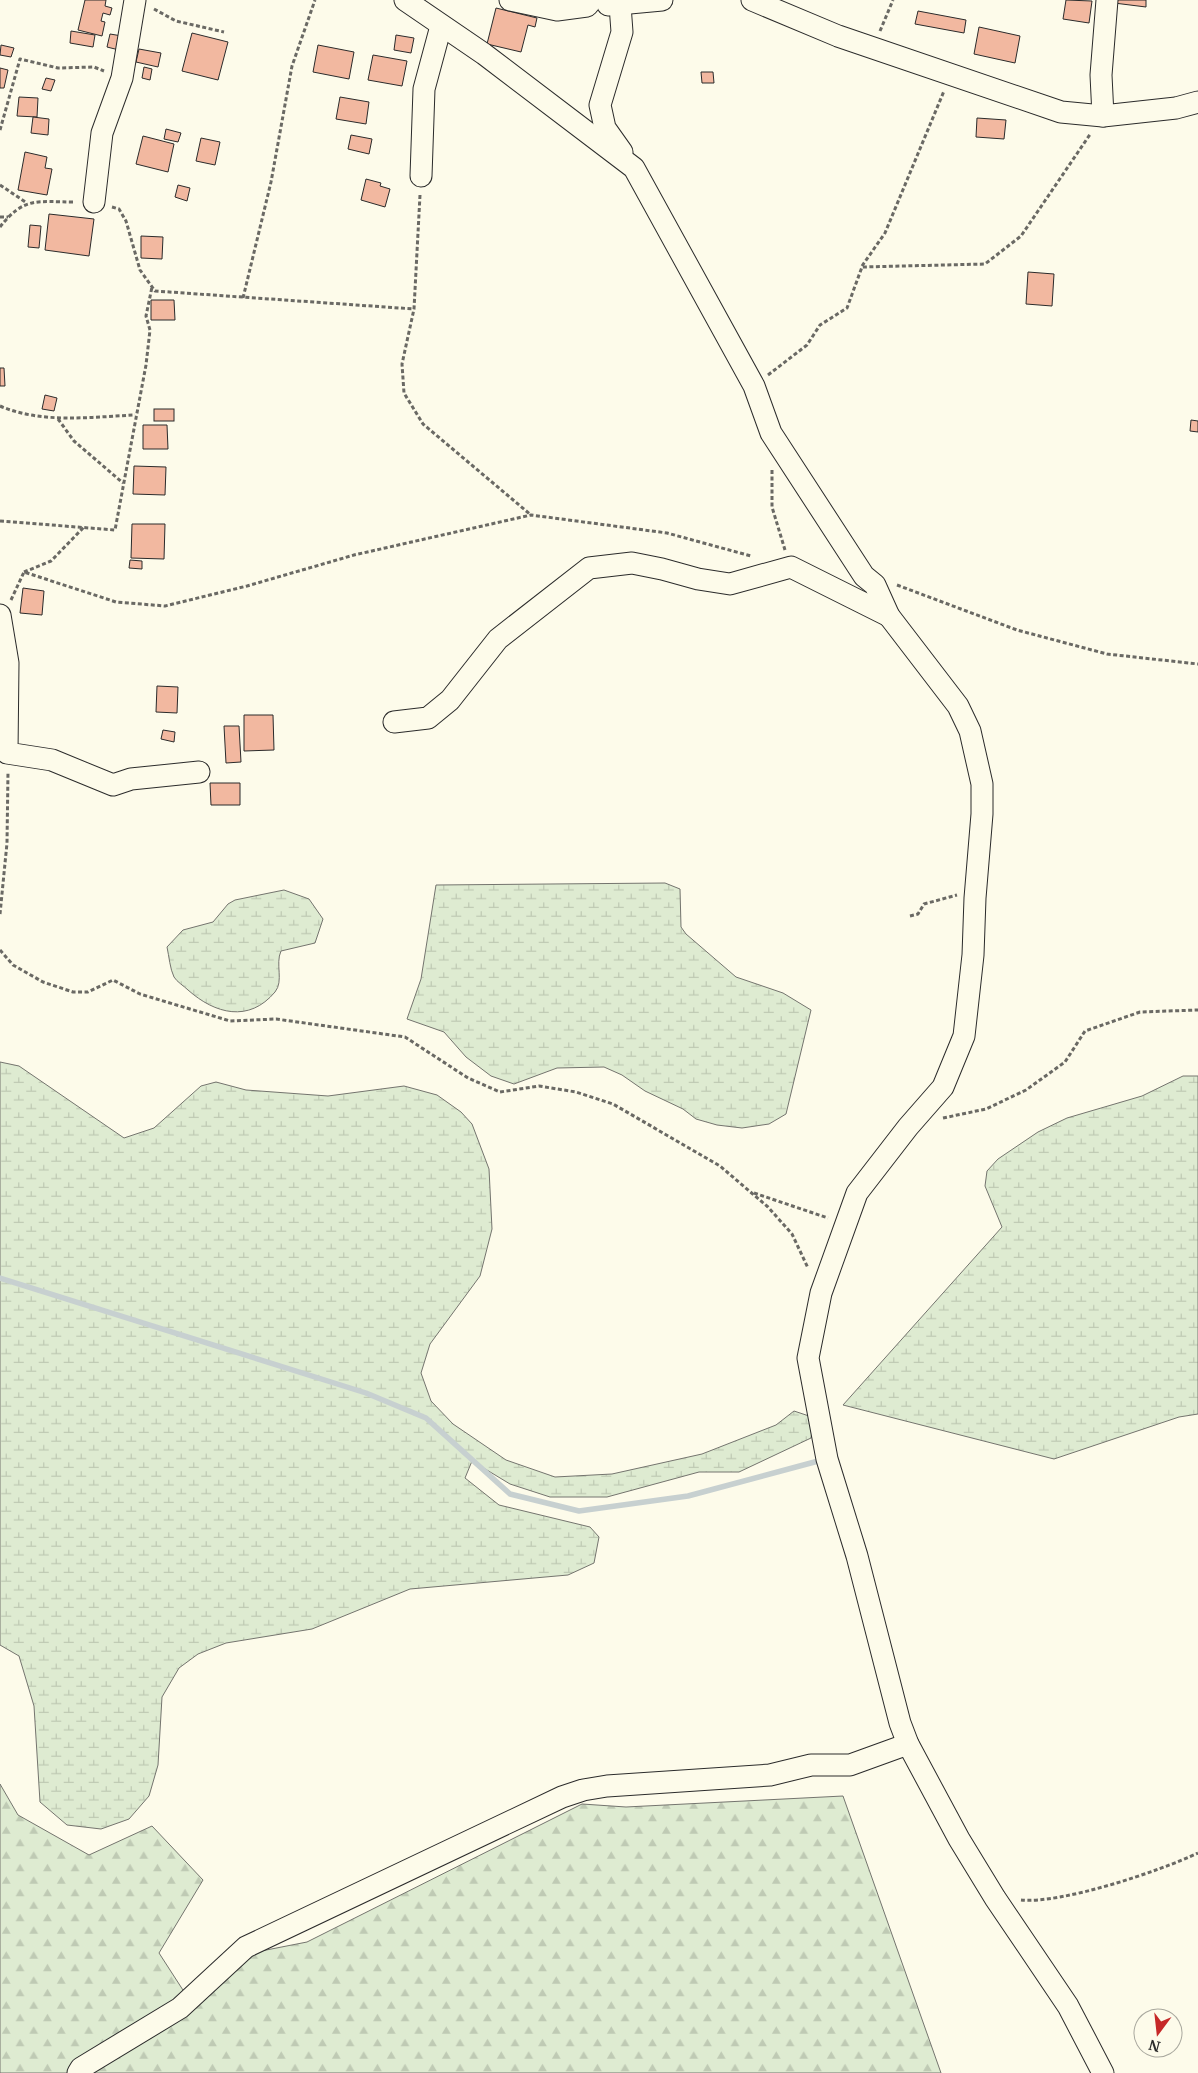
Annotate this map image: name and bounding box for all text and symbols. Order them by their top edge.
north arrow [1133,2008,1183,2058]
text: N [1147,2035,1162,2056]

